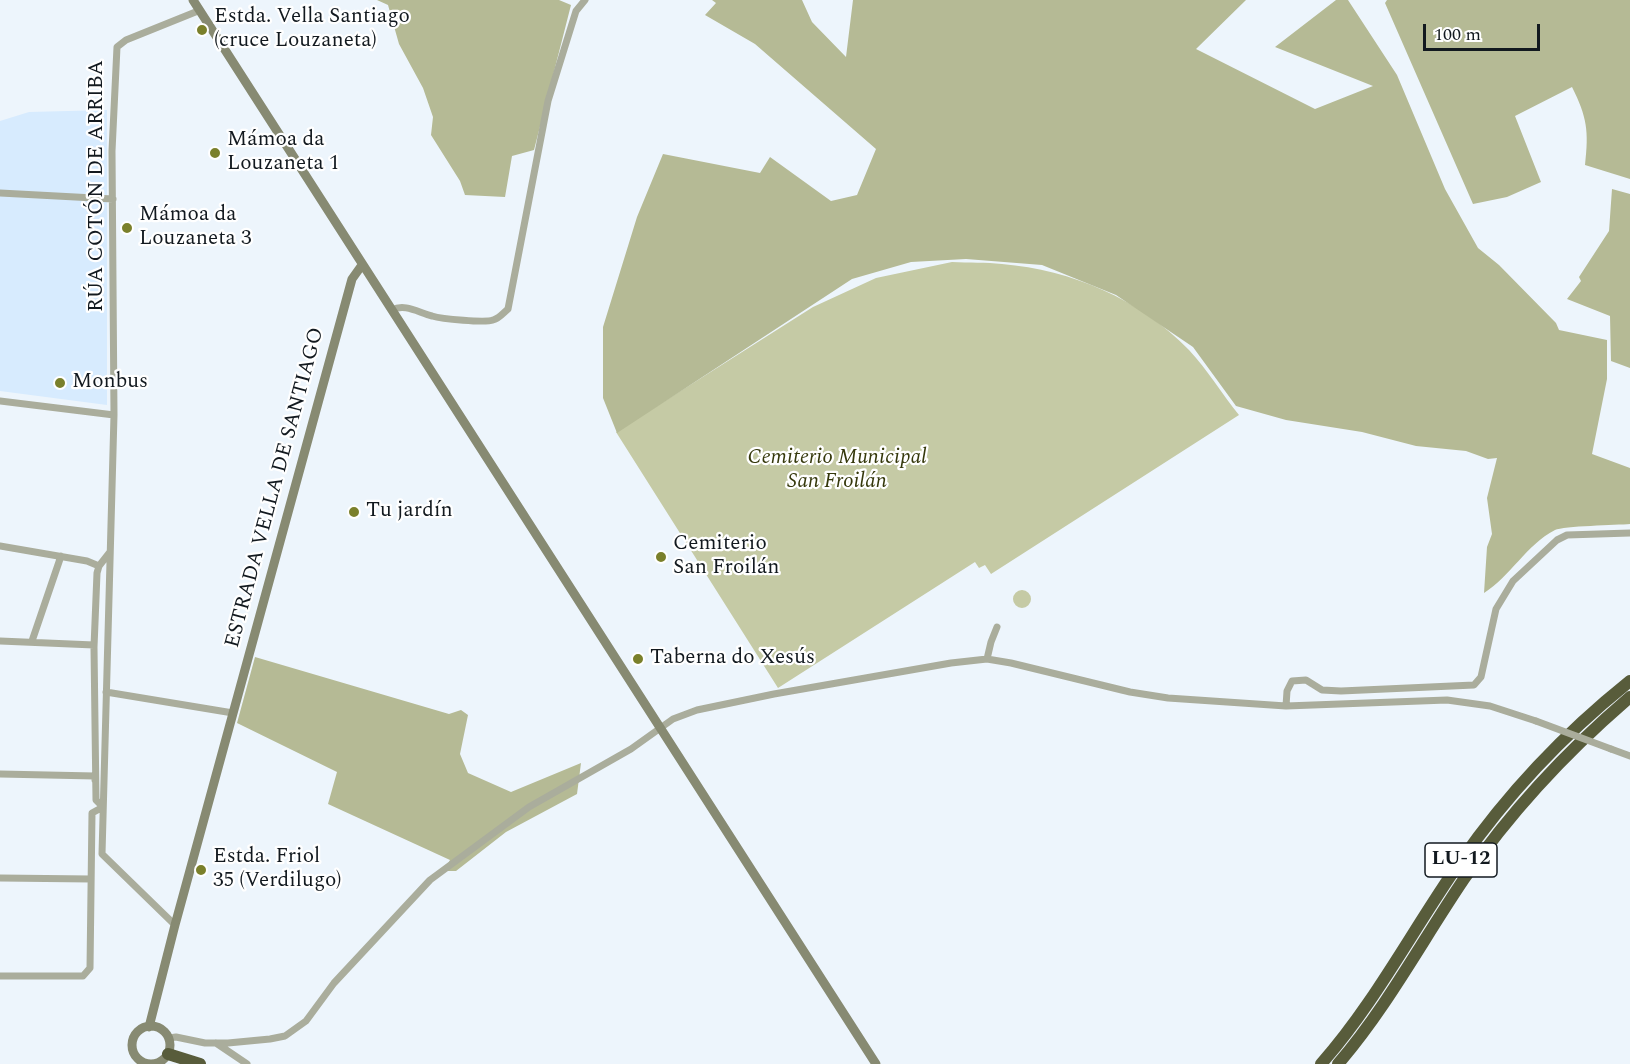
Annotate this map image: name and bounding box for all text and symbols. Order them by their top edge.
place label: Estda. Vella Santiago (cruce Louzaneta) [214,5,410,55]
scale bar [1426,12,1543,50]
text: 100 m [1434,21,1481,48]
marker: Estda. Vella Santiago (cruce Louzaneta) [195,23,209,37]
street label: RÚA COTÓN DE ARRIBA [85,60,111,312]
place label: Mámoa da Louzaneta 1 [227,128,340,178]
marker: Mámoa da Louzaneta 1 [208,146,222,160]
place label: Mámoa da Louzaneta 3 [139,203,252,253]
marker: Mámoa da Louzaneta 3 [120,221,134,235]
street label: ESTRADA VELLA DE SANTIAGO [221,325,331,651]
place label: Monbus [72,370,148,396]
marker: Monbus [53,376,67,390]
park label: Cemiterio Municipal San Froilán [747,446,927,496]
place label: Tu jardín [366,499,453,525]
marker: Tu jardín [347,505,361,519]
place label: Cemiterio San Froilán [673,532,779,582]
marker: Cemiterio San Froilán [654,550,668,564]
place label: Taberna do Xesús [650,646,815,672]
marker: Taberna do Xesús [631,652,645,666]
road number: LU-12 [1425,843,1497,877]
place label: Estda. Friol 35 (Verdilugo) [213,845,341,895]
marker: Estda. Friol 35 (Verdilugo) [194,863,208,877]

